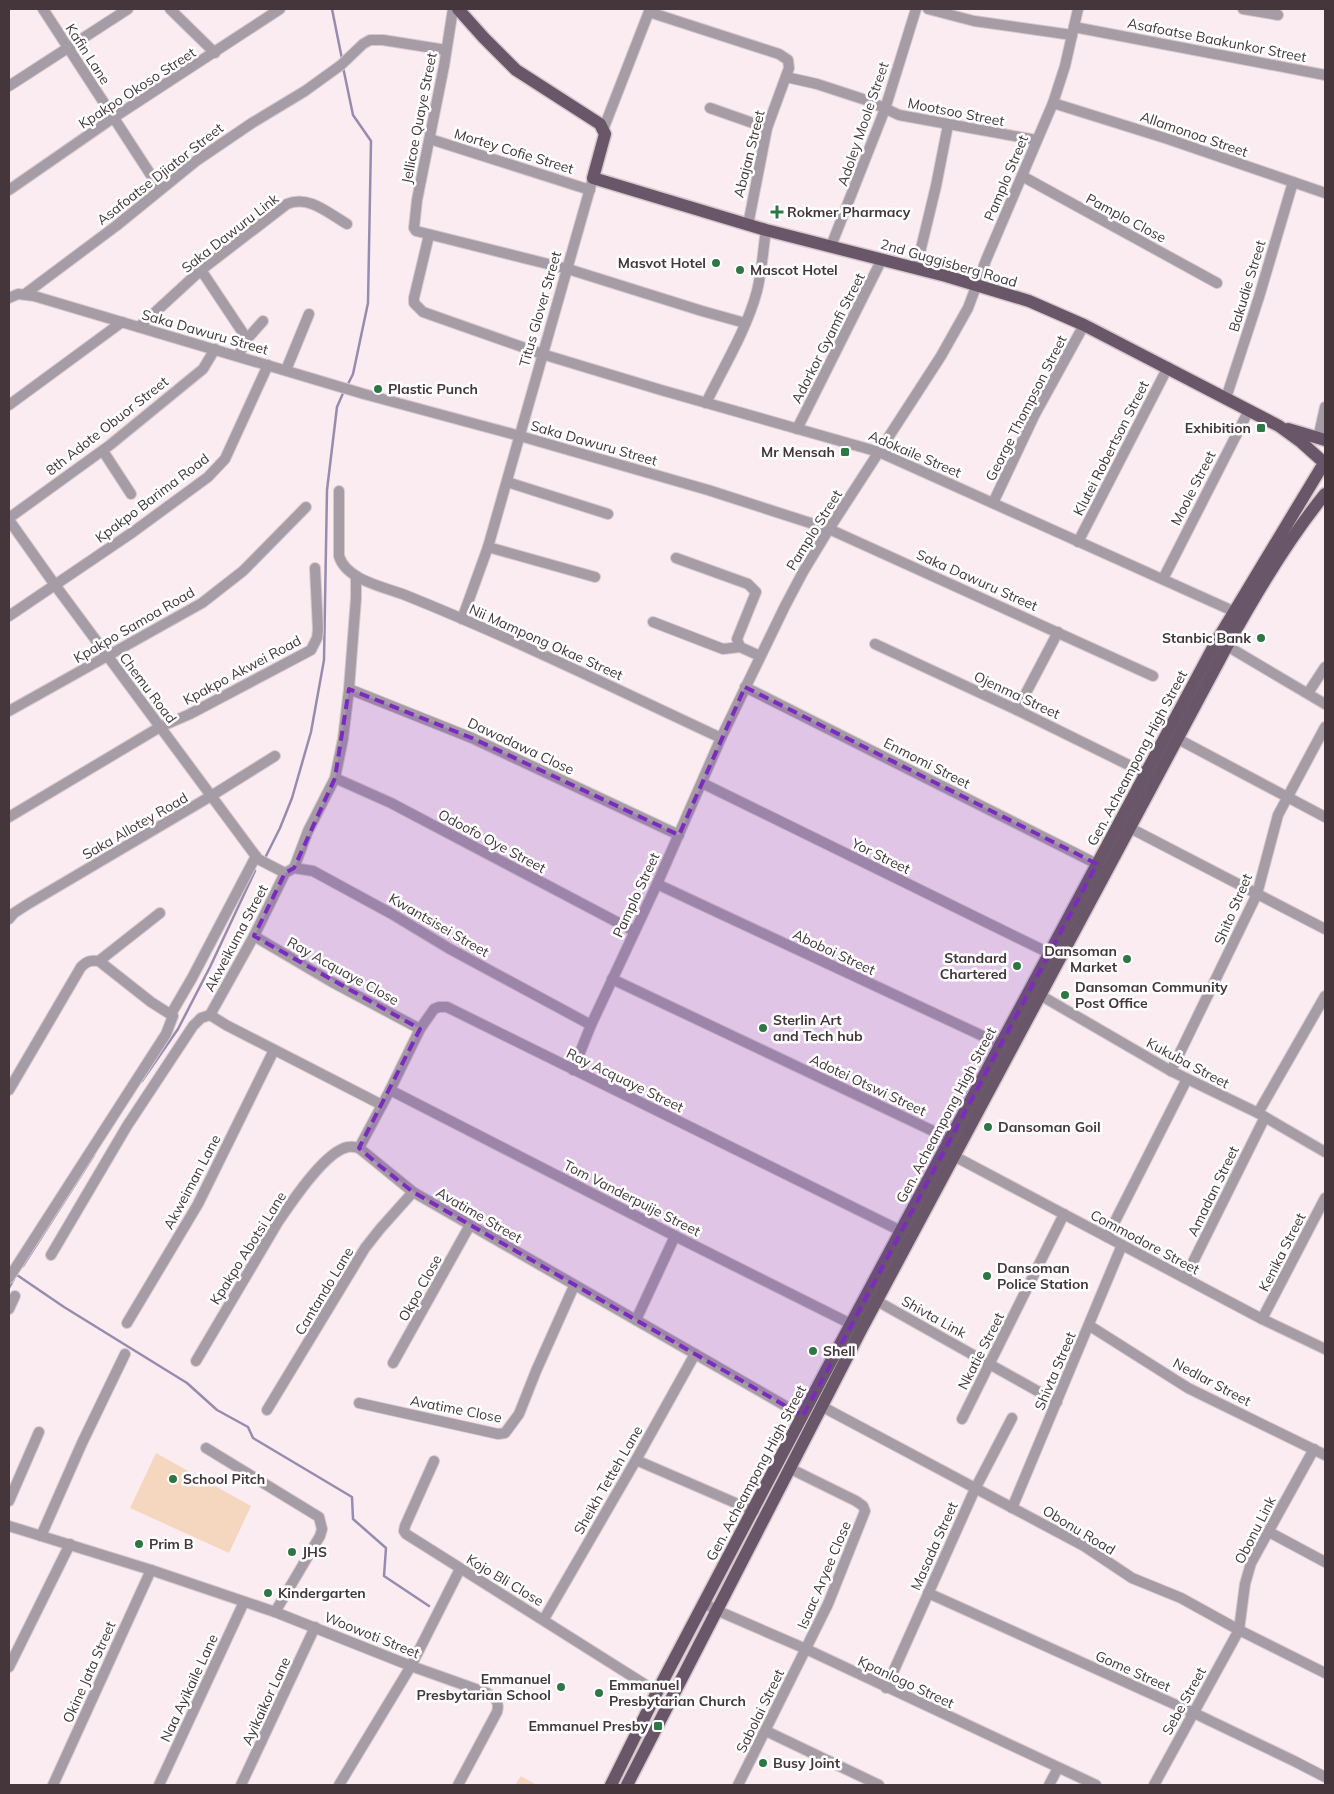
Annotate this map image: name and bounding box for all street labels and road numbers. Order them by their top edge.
street label: Asafoatse Baakunkor Street [1126,14,1308,66]
street label: Kafin Lane [62,20,114,88]
street label: Kpakpo Okoso Street [75,43,199,133]
street label: Jellicoe Quaye Street [397,51,441,185]
street label: Adoley Moole Street [833,60,893,188]
street label: Mootsoo Street [906,94,1006,130]
street label: Allamonoa Street [1138,107,1250,161]
street label: Abajan Street [729,108,769,200]
street label: Asafoatse Djiator Street [93,119,227,229]
street label: Mortey Cofie Street [452,124,576,178]
street label: Pamplo Street [980,132,1032,224]
street label: Saka Dawuru Link [178,189,283,277]
street label: Pamplo Close [1083,189,1169,247]
street label: 2nd Guggisberg Road [878,235,1020,291]
street label: Bakudie Street [1225,238,1270,334]
street label: Titus Glover Street [515,249,565,369]
street label: Adorkor Gyamfi Street [787,270,869,406]
street label: Saka Dawuru Street [140,305,270,359]
street label: George Thompson Street [981,332,1071,484]
street label: 8th Adote Obuor Street [42,373,172,479]
street label: Klutei Robertson Street [1069,377,1153,519]
street label: Saka Dawuru Street [529,416,659,470]
street label: Adokaile Street [866,426,964,482]
street label: Moole Street [1167,448,1220,528]
street label: Kpakpo Barima Road [92,449,212,547]
street label: Pamplo Street [782,486,846,574]
street label: Saka Dawuru Street [914,545,1041,615]
street label: Kpakpo Samoa Road [70,583,198,667]
street label: Nii Mampong Okae Street [466,600,626,684]
street label: Kpakpo Akwei Road [180,631,304,709]
street label: Chemu Road [116,649,180,727]
street label: Ojenma Street [971,667,1063,723]
street label: Gen. Acheampong High Street [1083,667,1191,849]
street label: Dawadawa Close [465,713,577,779]
street label: Enmomi Street [881,733,973,793]
street label: Saka Allotey Road [79,788,191,864]
street label: Odoofo Oye Street [435,805,549,877]
street label: Yor Street [848,834,913,878]
street label: Pamplo Street [608,850,664,940]
street label: Shito Street [1210,871,1256,947]
street label: Akweikuma Street [200,881,272,995]
street label: Kwantsisei Street [386,889,492,961]
street label: Aboboi Street [790,925,878,979]
street label: Ray Acquaye Close [284,933,402,1009]
street label: Gen. Acheampong High Street [892,1024,1000,1206]
street label: Kukuba Street [1143,1034,1233,1092]
street label: Ray Acquaye Street [563,1044,687,1116]
street label: Adotei Otswi Street [807,1050,929,1120]
street label: Akweiman Lane [159,1132,225,1232]
street label: Amadan Street [1183,1143,1243,1239]
street label: Tom Vanderpuije Street [561,1156,704,1240]
street label: Avatime Street [433,1183,525,1247]
street label: Kpakpo Abotsi Lane [206,1188,290,1308]
street label: Commodore Street [1087,1206,1203,1278]
street label: Kenika Street [1255,1210,1310,1294]
street label: Cantando Lane [291,1244,357,1338]
street label: Okpo Close [394,1251,446,1325]
street label: Shivta Link [899,1292,970,1342]
street label: Nkatie Street [954,1309,1008,1393]
street label: Shivta Street [1030,1329,1080,1413]
street label: Nedlar Street [1170,1354,1254,1410]
street label: Gen. Acheampong High Street [702,1382,810,1564]
street label: Avatime Close [409,1391,503,1427]
street label: Sheikh Tetteh Lane [570,1422,646,1538]
street label: Obonu Link [1230,1492,1280,1567]
street label: Masada Street [906,1499,962,1593]
street label: Obonu Road [1039,1501,1119,1559]
street label: Isaac Aryee Close [793,1518,855,1632]
street label: Kojo Bli Close [463,1550,547,1610]
street label: Woowoti Street [322,1608,422,1662]
street label: Okine Jata Street [59,1618,120,1726]
street label: Naa Ayikaile Lane [156,1631,222,1745]
street label: Gome Street [1093,1646,1174,1696]
street label: Kpanlogo Street [855,1652,957,1712]
street label: Ayikaikor Lane [238,1654,294,1748]
street label: Sebe Street [1158,1664,1210,1738]
street label: Sabolai Street [732,1666,788,1756]

